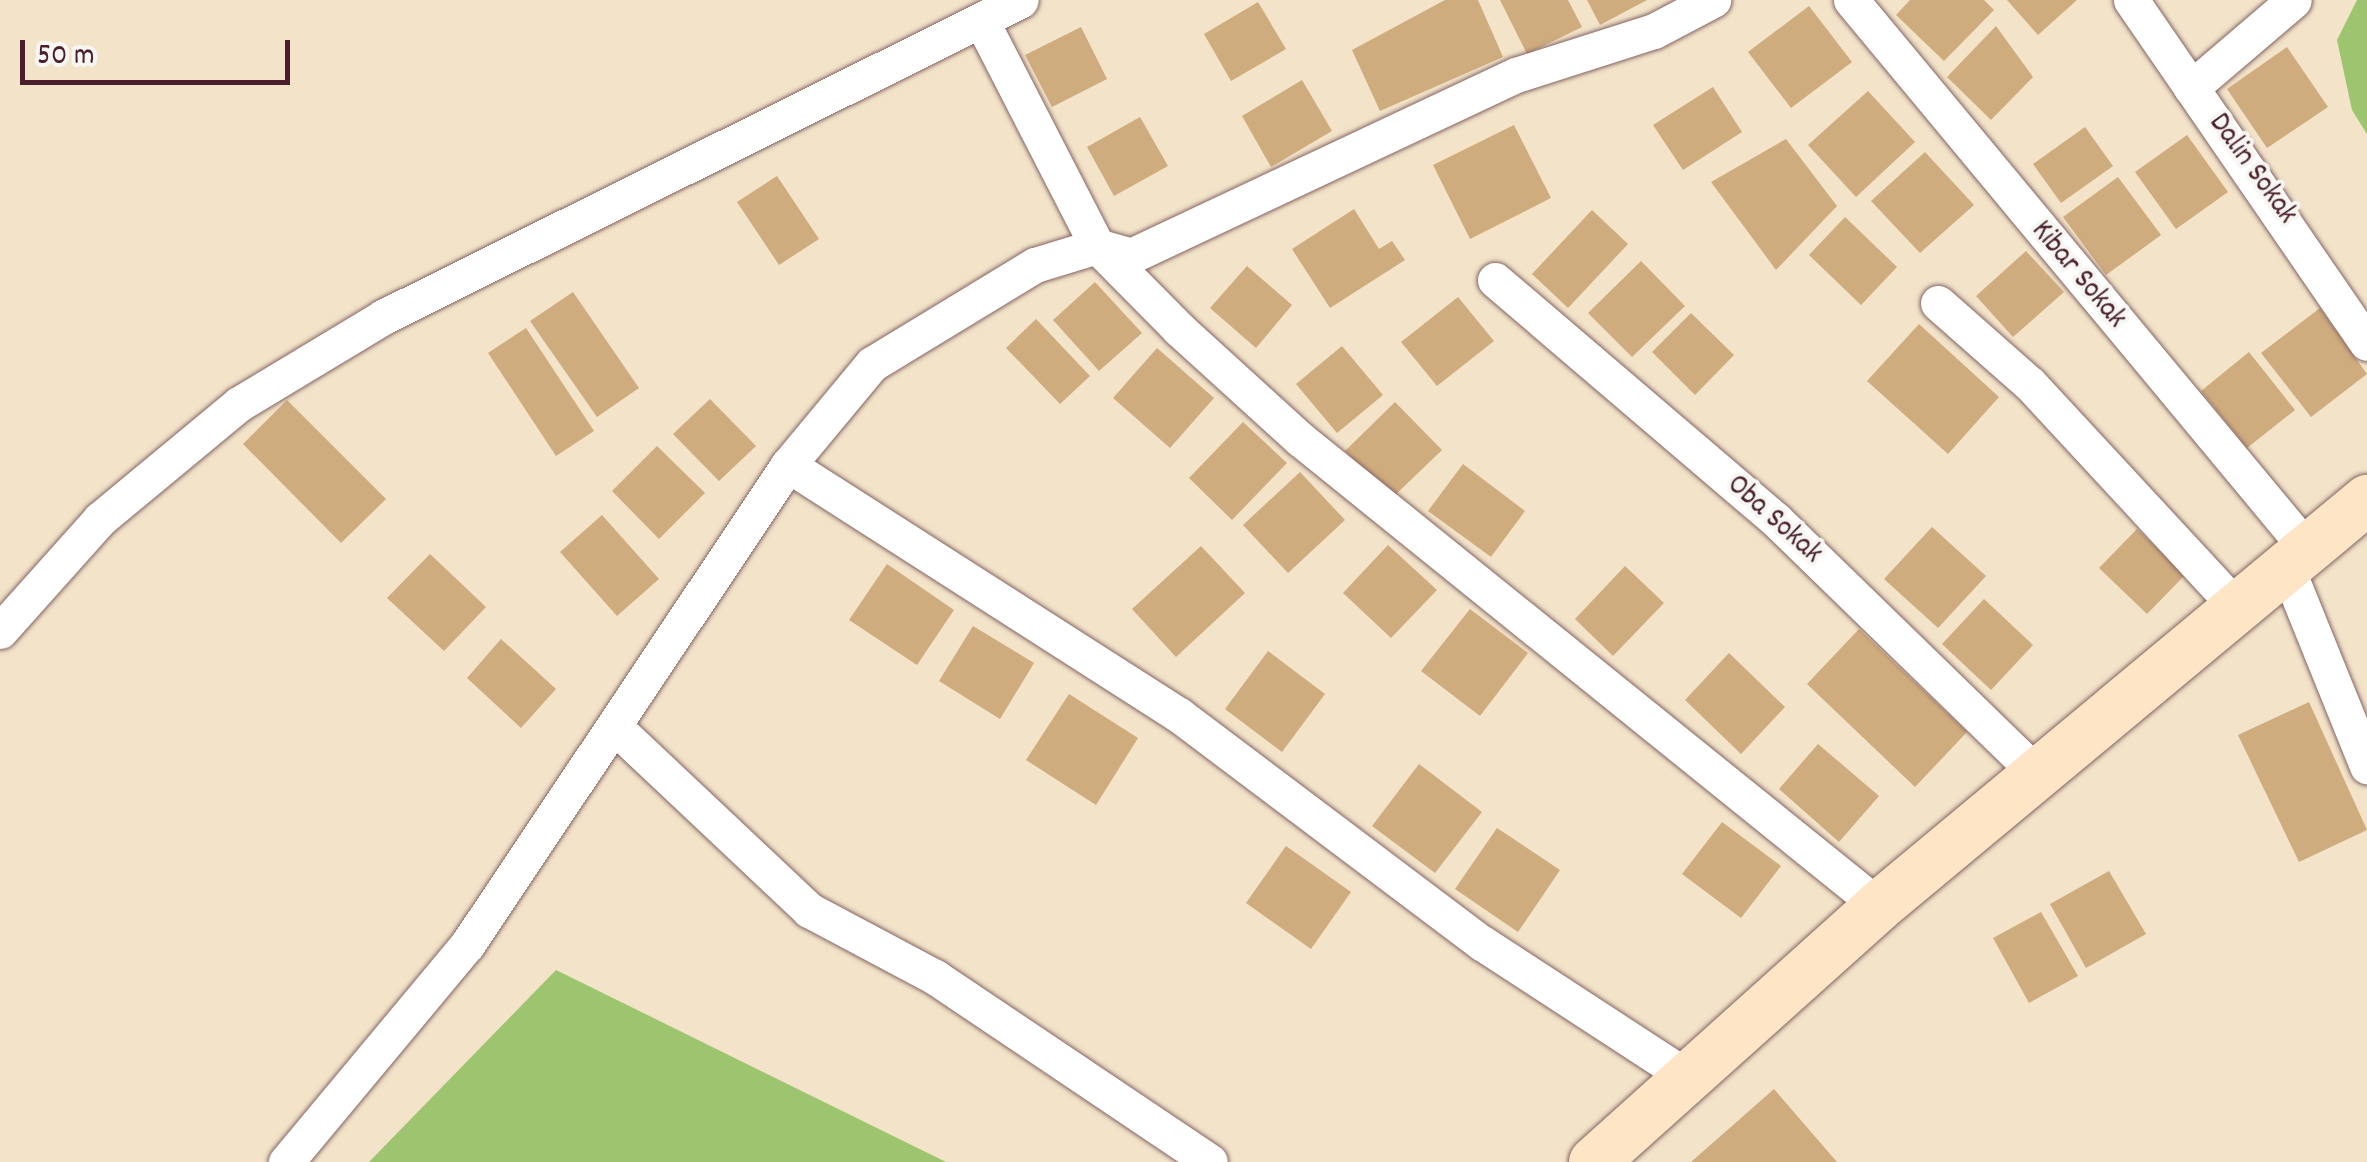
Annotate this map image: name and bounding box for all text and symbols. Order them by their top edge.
scale bar [25,20,295,82]
text: 50 m [37,36,95,79]
street label: Dalin Sokak [2199,108,2303,232]
street label: Kibar Sokak [2022,215,2132,337]
street label: Oba Sokak [1718,469,1828,573]

